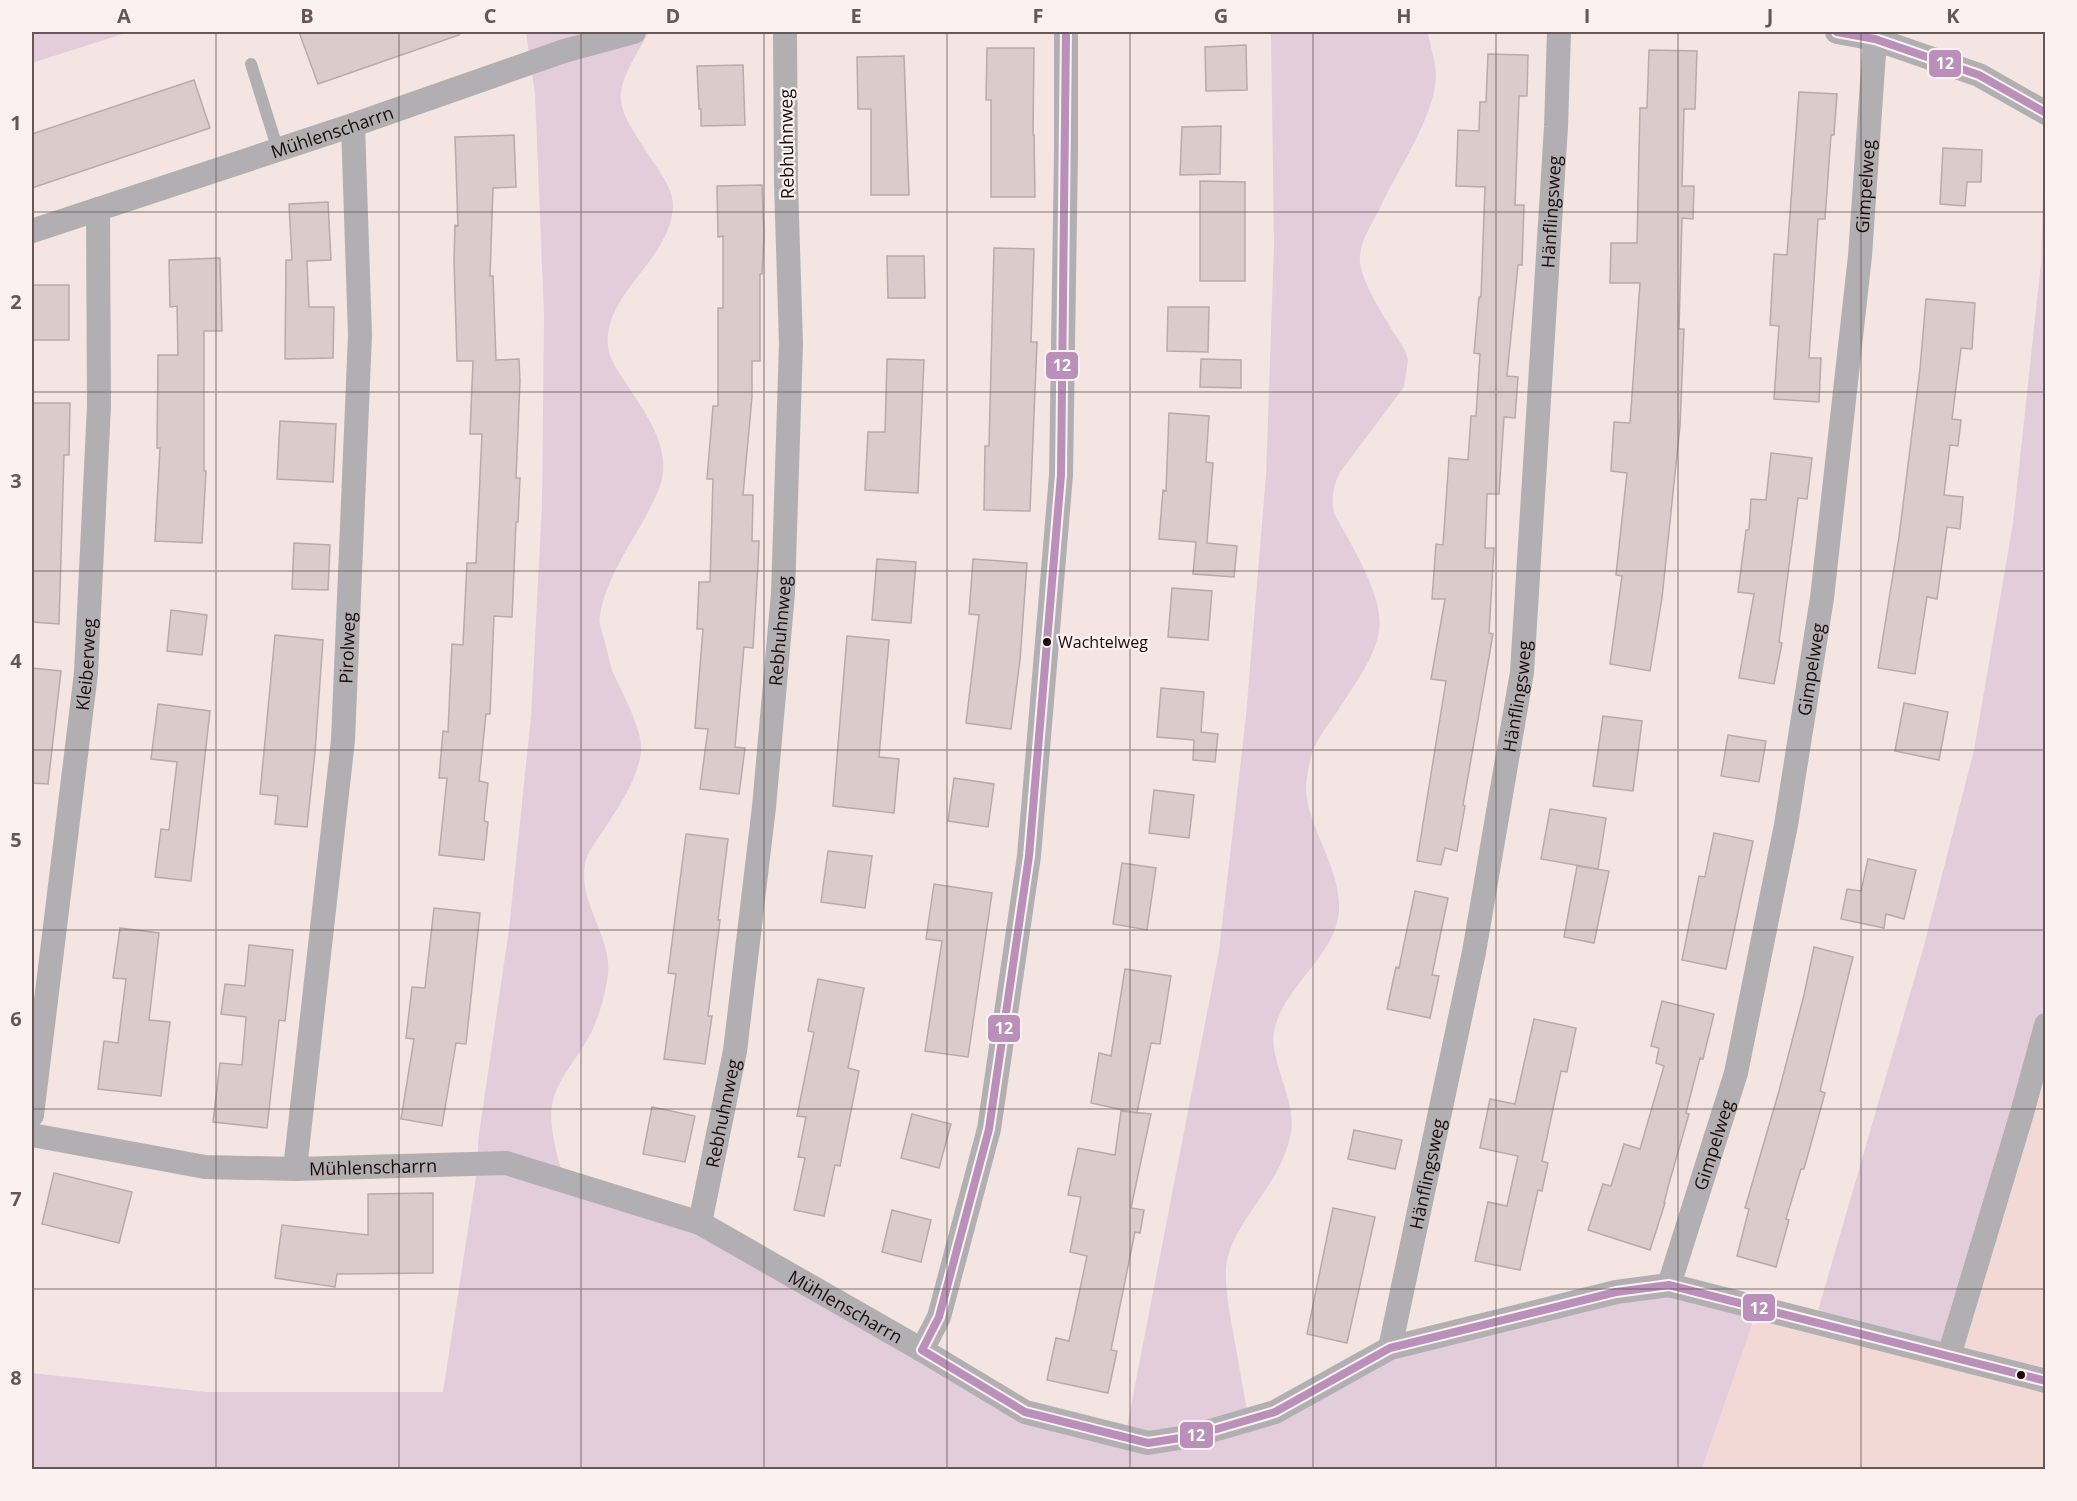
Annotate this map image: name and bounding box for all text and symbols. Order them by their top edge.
text: A [117,2,131,29]
text: B [300,2,314,29]
text: C [484,2,497,29]
text: D [666,2,680,29]
text: E [850,2,862,29]
text: F [1033,2,1043,29]
text: G [1214,2,1228,29]
text: H [1396,2,1412,29]
text: I [1584,2,1590,29]
text: J [1765,2,1773,29]
text: K [1946,2,1960,29]
line badge: 12 [1928,49,1962,78]
text: 12 [1936,52,1954,74]
street label: Rebhuhnweg [773,88,799,199]
street label: Mühlenscharrn [268,100,397,163]
text: 1 [10,109,22,136]
street label: Gimpelweg [1850,139,1880,234]
street label: Hänflingsweg [1535,155,1566,269]
text: 2 [10,288,22,315]
line badge: 12 [1045,351,1079,380]
text: 12 [1053,354,1071,376]
text: 3 [10,467,22,494]
street label: Rebhuhnweg [763,575,796,687]
street label: Pirolweg [333,611,360,684]
street label: Kleiberweg [70,617,101,712]
street label: Gimpelweg [1791,621,1830,717]
place label: Wachtelweg [1058,631,1148,653]
marker: Wachtelweg [1041,636,1053,648]
street label: Hänflingsweg [1496,640,1536,754]
text: 4 [10,647,22,674]
text: 5 [10,826,22,853]
text: 6 [10,1005,22,1032]
line badge: 12 [987,1014,1021,1043]
text: 12 [995,1017,1013,1039]
street label: Rebhuhnweg [700,1057,745,1170]
street label: Gimpelweg [1688,1096,1739,1193]
street label: Hänflingsweg [1403,1116,1450,1232]
street label: Mühlenscharrn [309,1153,437,1181]
text: 7 [10,1185,22,1212]
street label: Mühlenscharrn [784,1264,907,1349]
line badge: 12 [1742,1293,1776,1322]
text: 12 [1750,1297,1768,1319]
text: 8 [10,1364,22,1391]
unlabelled marker [2015,1369,2027,1381]
line badge: 12 [1179,1421,1214,1449]
text: 12 [1187,1424,1205,1446]

